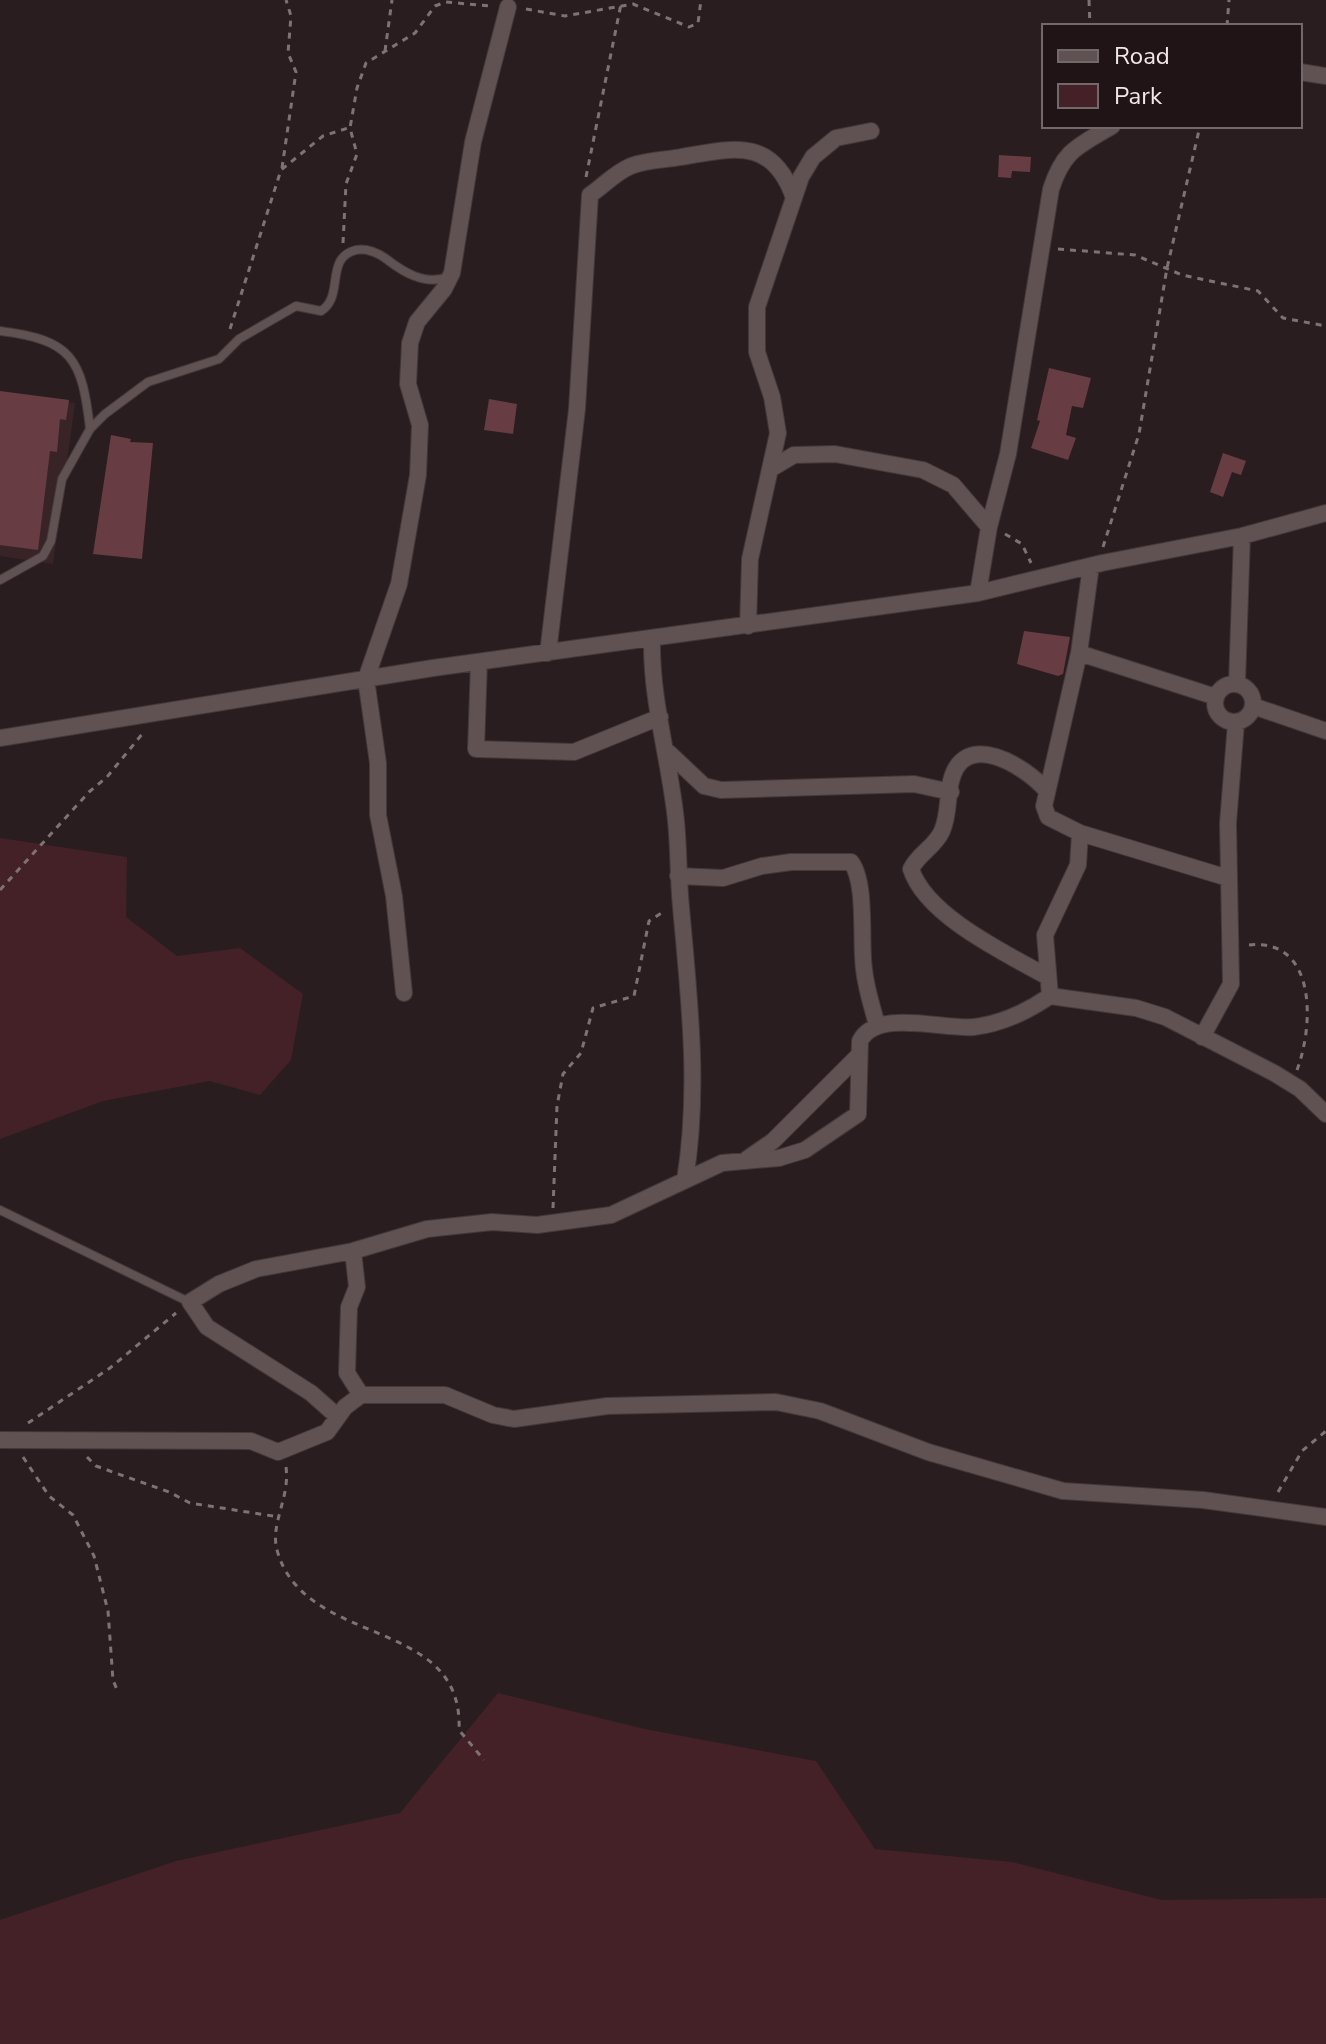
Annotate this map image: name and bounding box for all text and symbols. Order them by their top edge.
legend [1042,24,1302,128]
text: Road [1114,40,1170,72]
text: Park [1114,80,1163,112]

